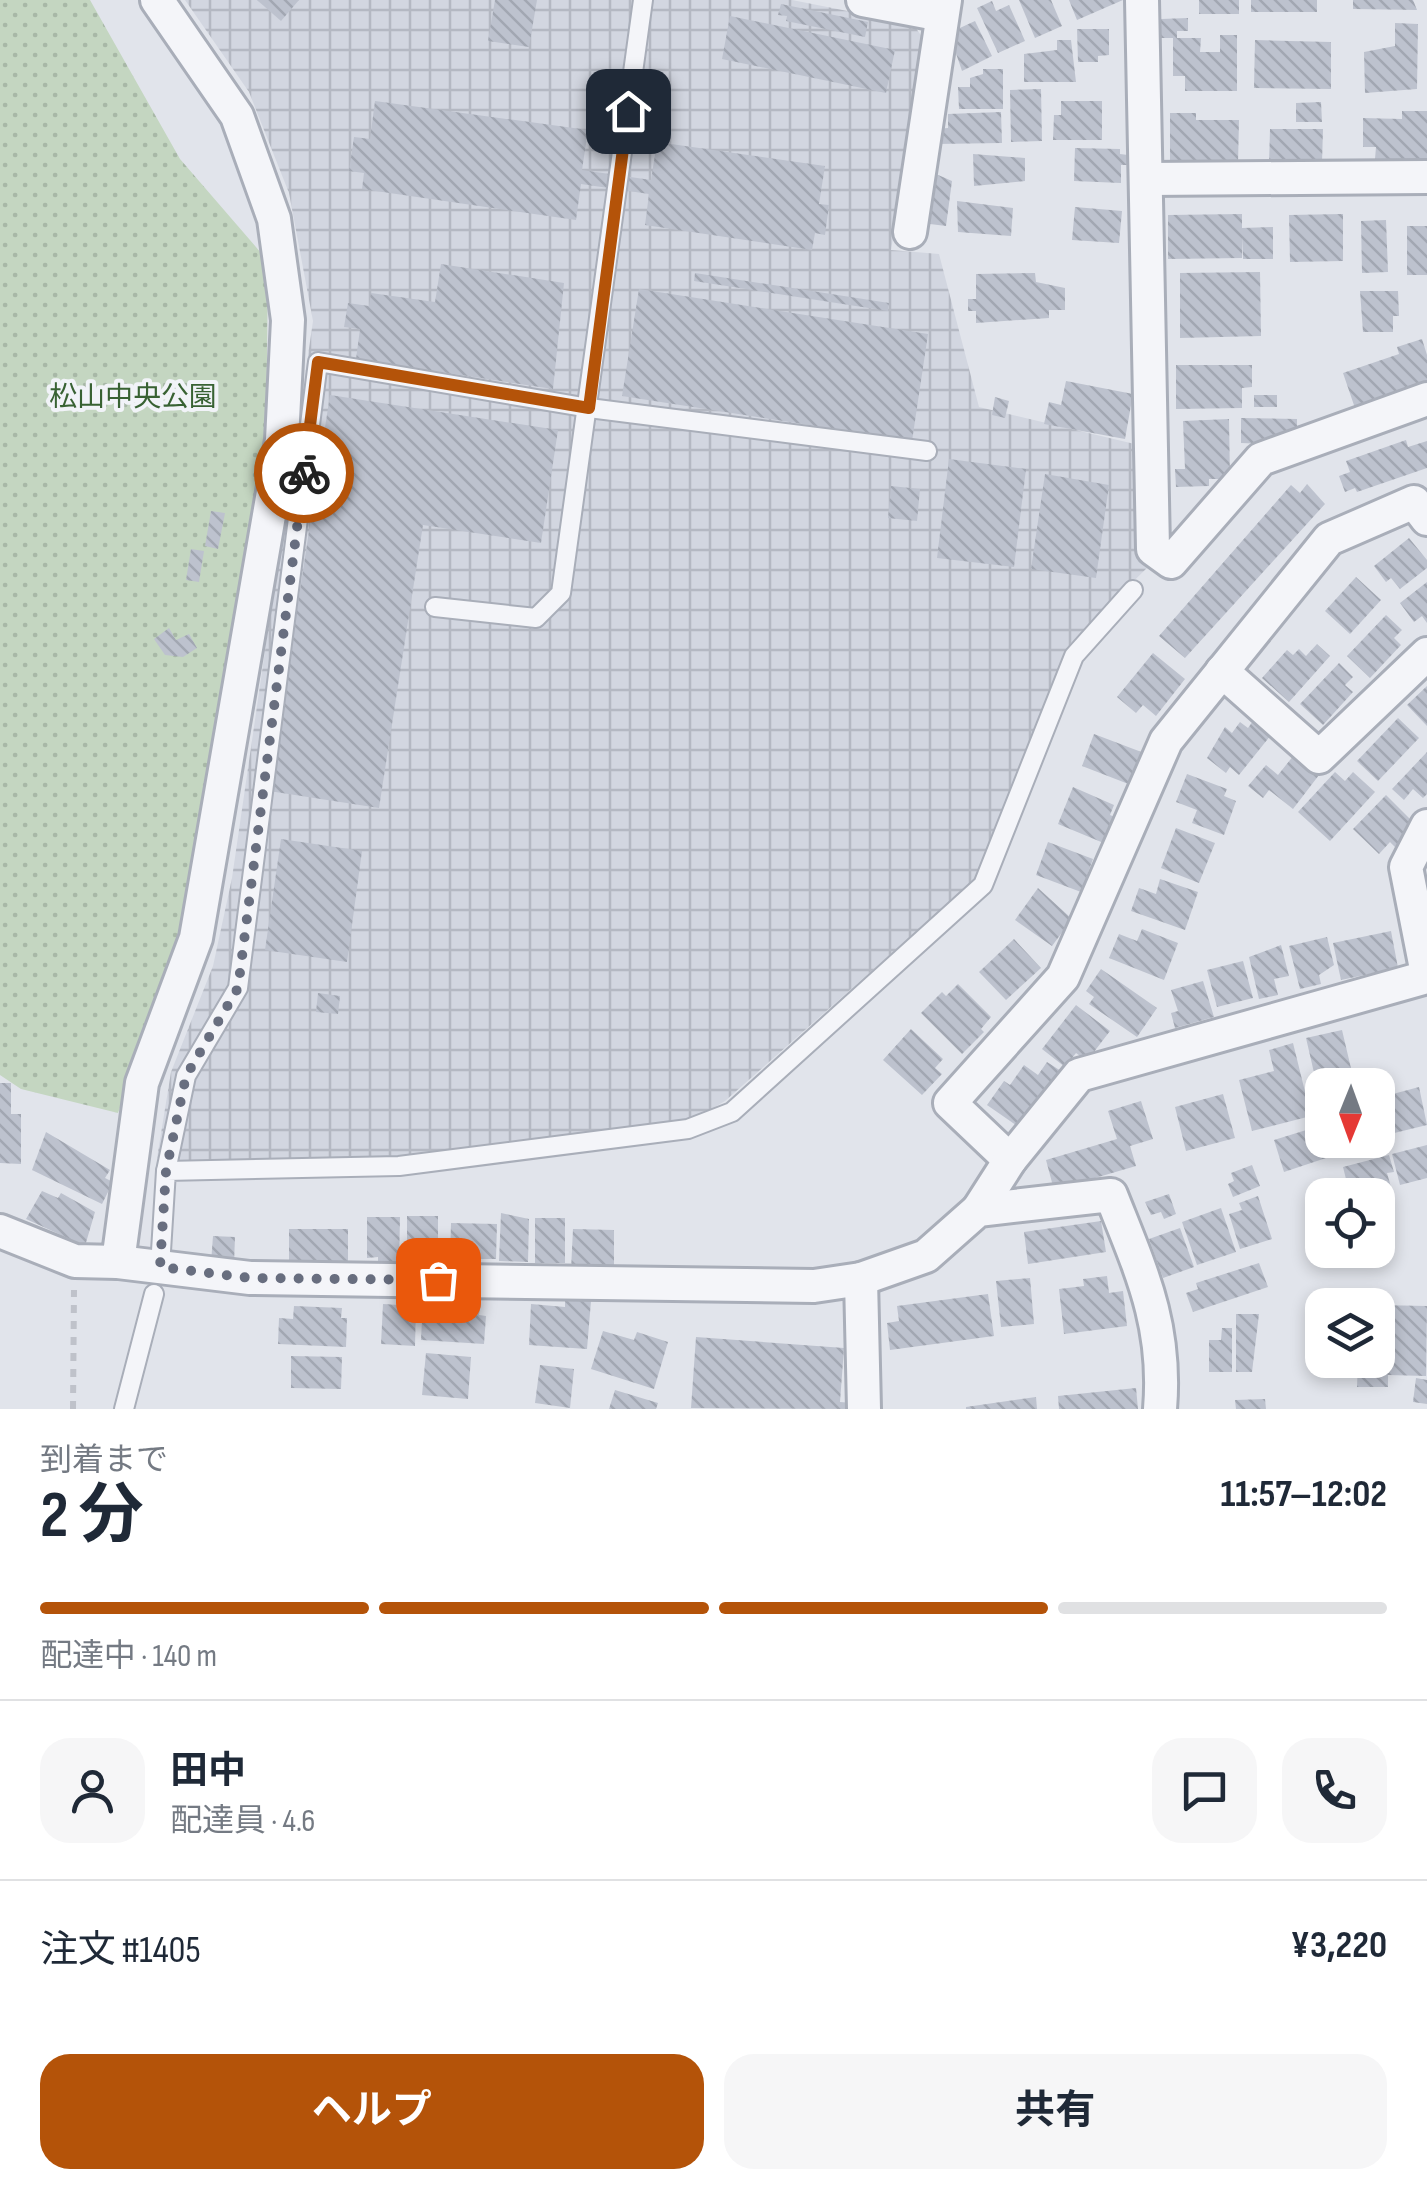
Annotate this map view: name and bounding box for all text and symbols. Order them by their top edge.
pin [586,69,671,154]
icon: home [601,84,656,139]
park label: 松山中央公園 [49,381,217,414]
courier [254,423,354,523]
icon: bike [277,446,332,501]
north arrow [1305,1068,1395,1158]
map controls [1305,1068,1395,1378]
button: locate [1305,1178,1395,1268]
pin [396,1238,481,1323]
icon: bag [411,1253,466,1308]
button: layers [1305,1288,1395,1378]
text: 到着まで [40,1441,168,1480]
text: 11:57–12:02 [1220,1472,1387,1517]
text: 2 分 [40,1478,144,1556]
text: 配達中 · 140 m [40,1637,217,1676]
button: person [40,1738,145,1843]
button: chat [1152,1738,1257,1843]
button: phone [1282,1738,1387,1843]
text: 田中 [170,1749,246,1794]
text: 配達員 · 4.6 [170,1802,315,1841]
text: ¥3,220 [1291,1923,1387,1968]
text: 注文 #1405 [40,1928,201,1973]
button: ヘルプ [40,2054,704,2169]
button: 共有 [724,2054,1387,2169]

